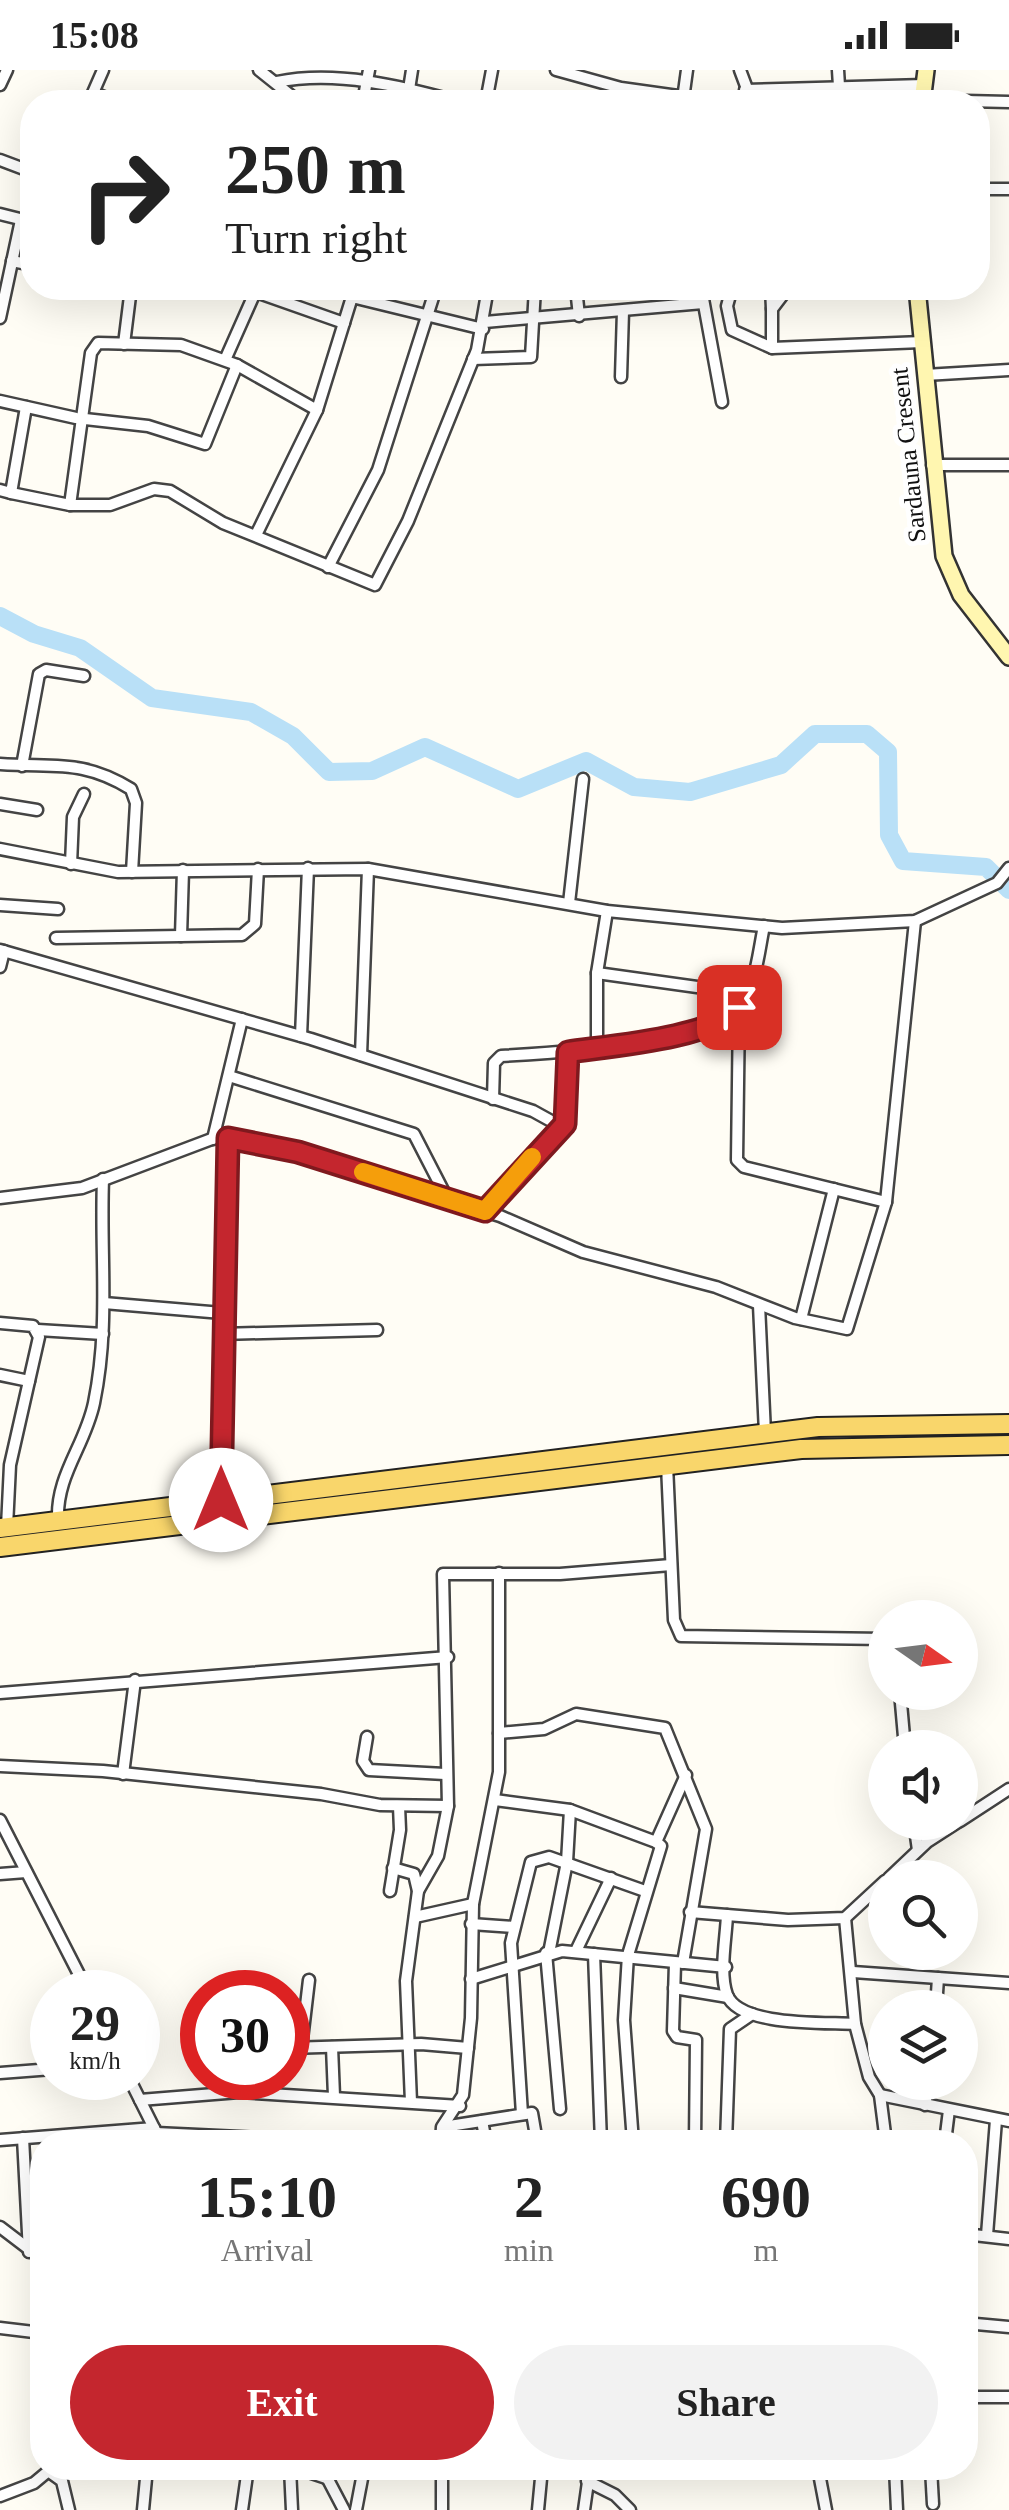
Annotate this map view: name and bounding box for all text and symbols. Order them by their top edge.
text: 15:08 [50,14,139,56]
icon: right [60,130,190,260]
text: 250 m [225,131,406,208]
text: Turn right [225,213,407,263]
street label: Sardauna Cresent [885,366,931,544]
pin [697,965,782,1050]
icon: arrive [712,980,767,1035]
position arrow [169,1448,273,1552]
north arrow [868,1600,978,1710]
map controls [868,1600,978,2100]
button: sound [868,1730,978,1840]
button: search [868,1860,978,1970]
speed limit sign: 30 [180,1970,310,2100]
button: layers [868,1990,978,2100]
text: 29 [70,1995,120,2051]
text: km/h [69,2047,121,2074]
text: 15:10 [197,2164,337,2230]
text: 2 [514,2164,544,2230]
text: 690 [721,2164,811,2230]
text: Arrival [221,2232,313,2268]
text: min [504,2232,554,2268]
text: m [753,2232,778,2268]
button: Exit [70,2345,494,2460]
button: Share [514,2345,938,2460]

